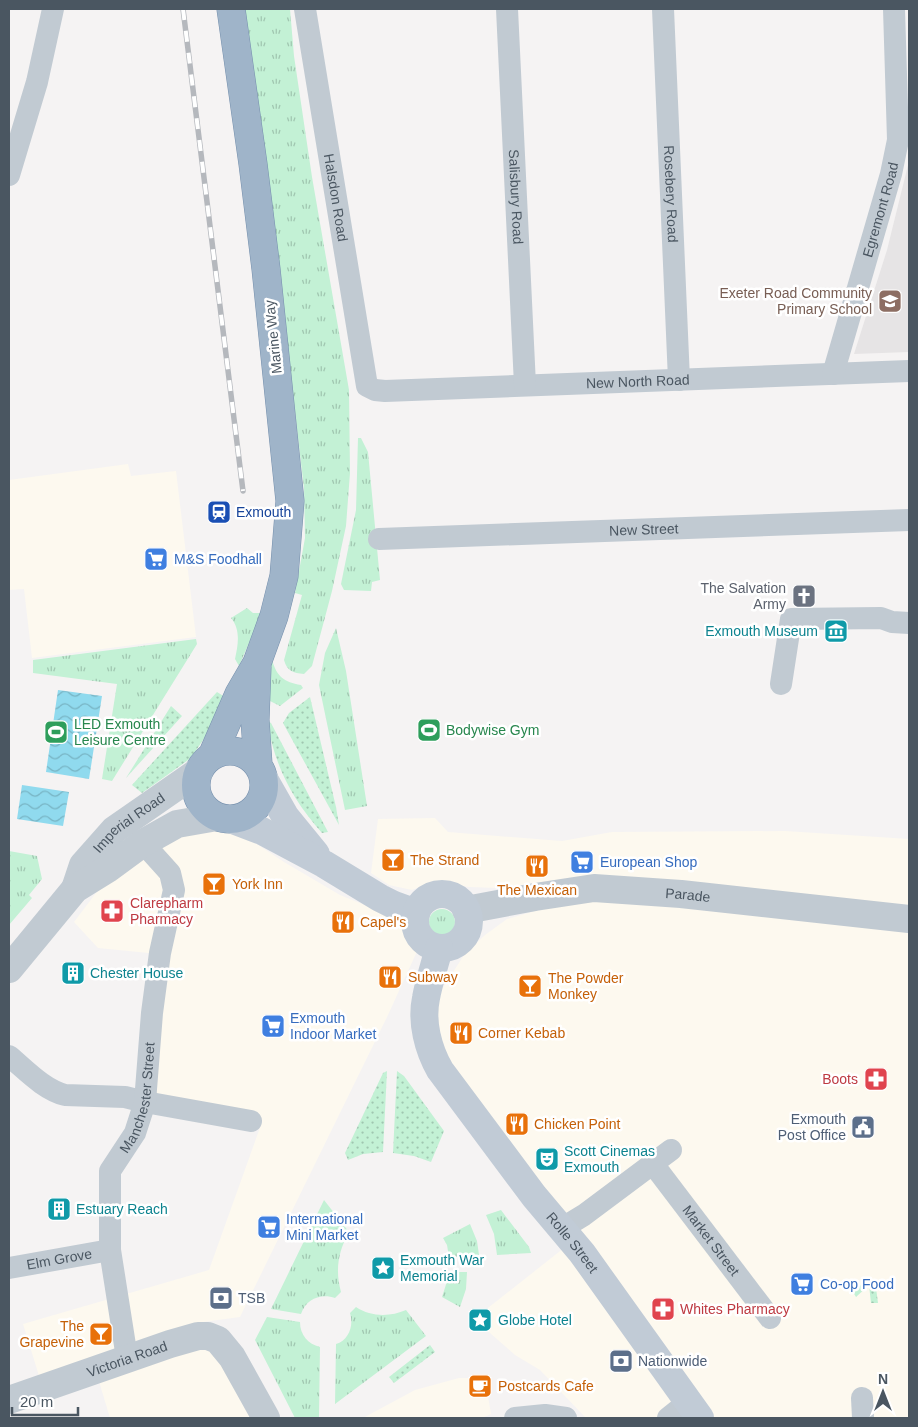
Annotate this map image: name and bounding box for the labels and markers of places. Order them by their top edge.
place label: Exeter Road Community Primary School [719,285,872,317]
school or university icon: Exeter Road Community Primary School [877,288,903,314]
station icon: Exmouth [206,499,232,525]
place label: Exmouth [236,504,291,520]
supermarket icon: M&S Foodhall [143,546,169,572]
place label: M&S Foodhall [174,551,262,567]
place label: The Salvation Army [700,580,786,612]
church icon: The Salvation Army [791,583,817,609]
museum icon: Exmouth Museum [823,618,849,644]
place label: Exmouth Museum [705,623,818,639]
place label: LED Exmouth Leisure Centre [74,716,166,748]
sports icon: Bodywise Gym [416,717,442,743]
sports icon: LED Exmouth Leisure Centre [43,719,69,745]
place label: Bodywise Gym [446,722,539,738]
bar icon: The Strand [380,847,406,873]
supermarket icon: European Shop [569,849,595,875]
place label: The Strand [410,852,479,868]
restaurant icon: The Mexican [524,853,550,879]
place label: European Shop [600,854,698,870]
bar icon: York Inn [201,871,227,897]
place label: York Inn [232,876,283,892]
place label: The Mexican [497,882,577,898]
place label: Clarepharm Pharmacy [130,895,203,927]
pharmacy icon: Clarepharm Pharmacy [99,898,125,924]
restaurant icon: Capel's [330,909,356,935]
place label: Capel's [360,914,406,930]
building icon: Chester House [60,960,86,986]
restaurant icon: Subway [377,964,403,990]
place label: Chester House [90,965,184,981]
place label: Subway [408,969,458,985]
place label: The Powder Monkey [548,970,624,1002]
bar icon: The Powder Monkey [517,973,543,999]
place label: Exmouth Indoor Market [290,1010,376,1042]
supermarket icon: Exmouth Indoor Market [260,1013,286,1039]
restaurant icon: Corner Kebab [448,1020,474,1046]
place label: Corner Kebab [478,1025,565,1041]
pharmacy icon: Boots [863,1066,889,1092]
place label: Boots [822,1071,858,1087]
restaurant icon: Chicken Point [504,1111,530,1137]
place label: Exmouth Post Office [778,1111,846,1143]
public building icon: Exmouth Post Office [850,1114,876,1140]
place label: Chicken Point [534,1116,620,1132]
place label: Scott Cinemas Exmouth [564,1143,655,1175]
theatre icon: Scott Cinemas Exmouth [534,1146,560,1172]
building icon: Estuary Reach [46,1196,72,1222]
place label: Estuary Reach [76,1201,168,1217]
place label: International Mini Market [286,1211,363,1243]
supermarket icon: International Mini Market [256,1214,282,1240]
place label: Exmouth War Memorial [400,1252,485,1284]
place icon: Exmouth War Memorial [370,1255,396,1281]
supermarket icon: Co-op Food [789,1271,815,1297]
place label: Co-op Food [820,1276,894,1292]
bank icon: TSB [208,1285,234,1311]
place label: TSB [238,1290,265,1306]
pharmacy icon: Whites Pharmacy [650,1296,676,1322]
place label: Whites Pharmacy [680,1301,790,1317]
place icon: Globe Hotel [467,1307,493,1333]
place label: Globe Hotel [498,1312,572,1328]
place label: The Grapevine [19,1318,84,1350]
bar icon: The Grapevine [88,1321,114,1347]
bank icon: Nationwide [608,1348,634,1374]
place label: Nationwide [638,1353,707,1369]
cafe icon: Postcards Cafe [467,1373,493,1399]
place label: Postcards Cafe [498,1378,594,1394]

